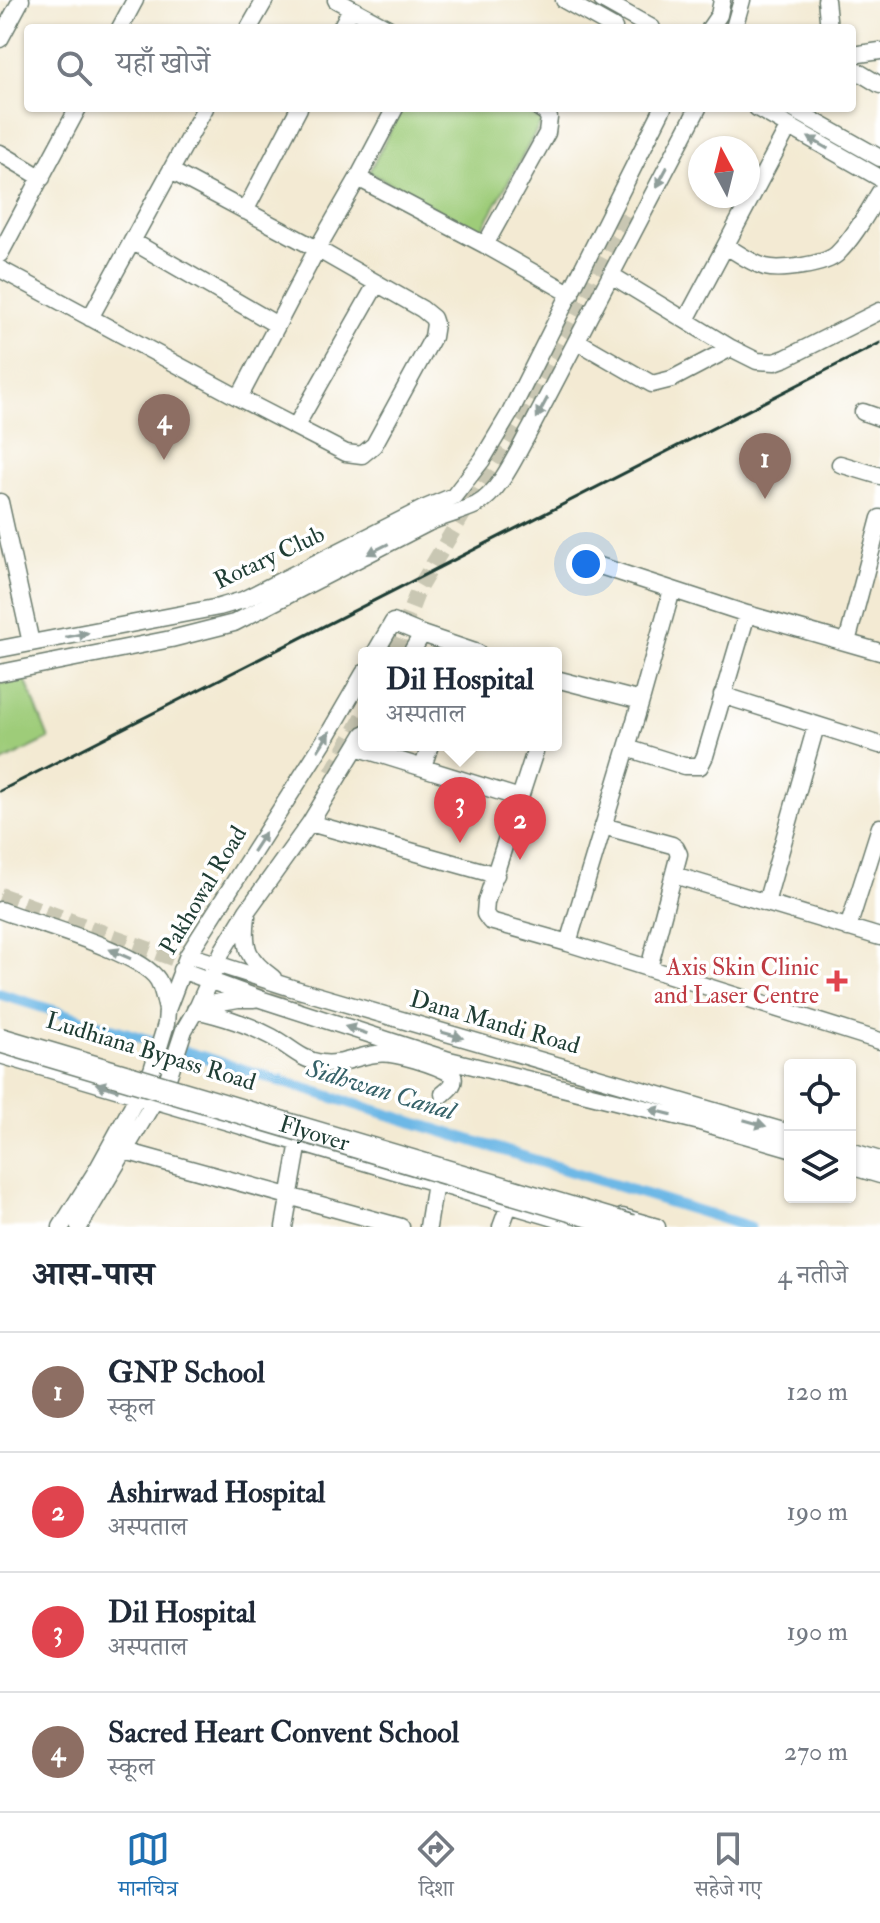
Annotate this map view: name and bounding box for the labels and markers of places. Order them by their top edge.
pin: 4 [138,394,190,460]
pin: 1 [739,433,791,499]
pin: 3 [434,777,486,843]
pin: 2 [494,794,546,860]
place label: Axis Skin Clinic and Laser Centre [654,952,819,1011]
marker: Axis Skin Clinic and Laser Centre [826,970,848,992]

